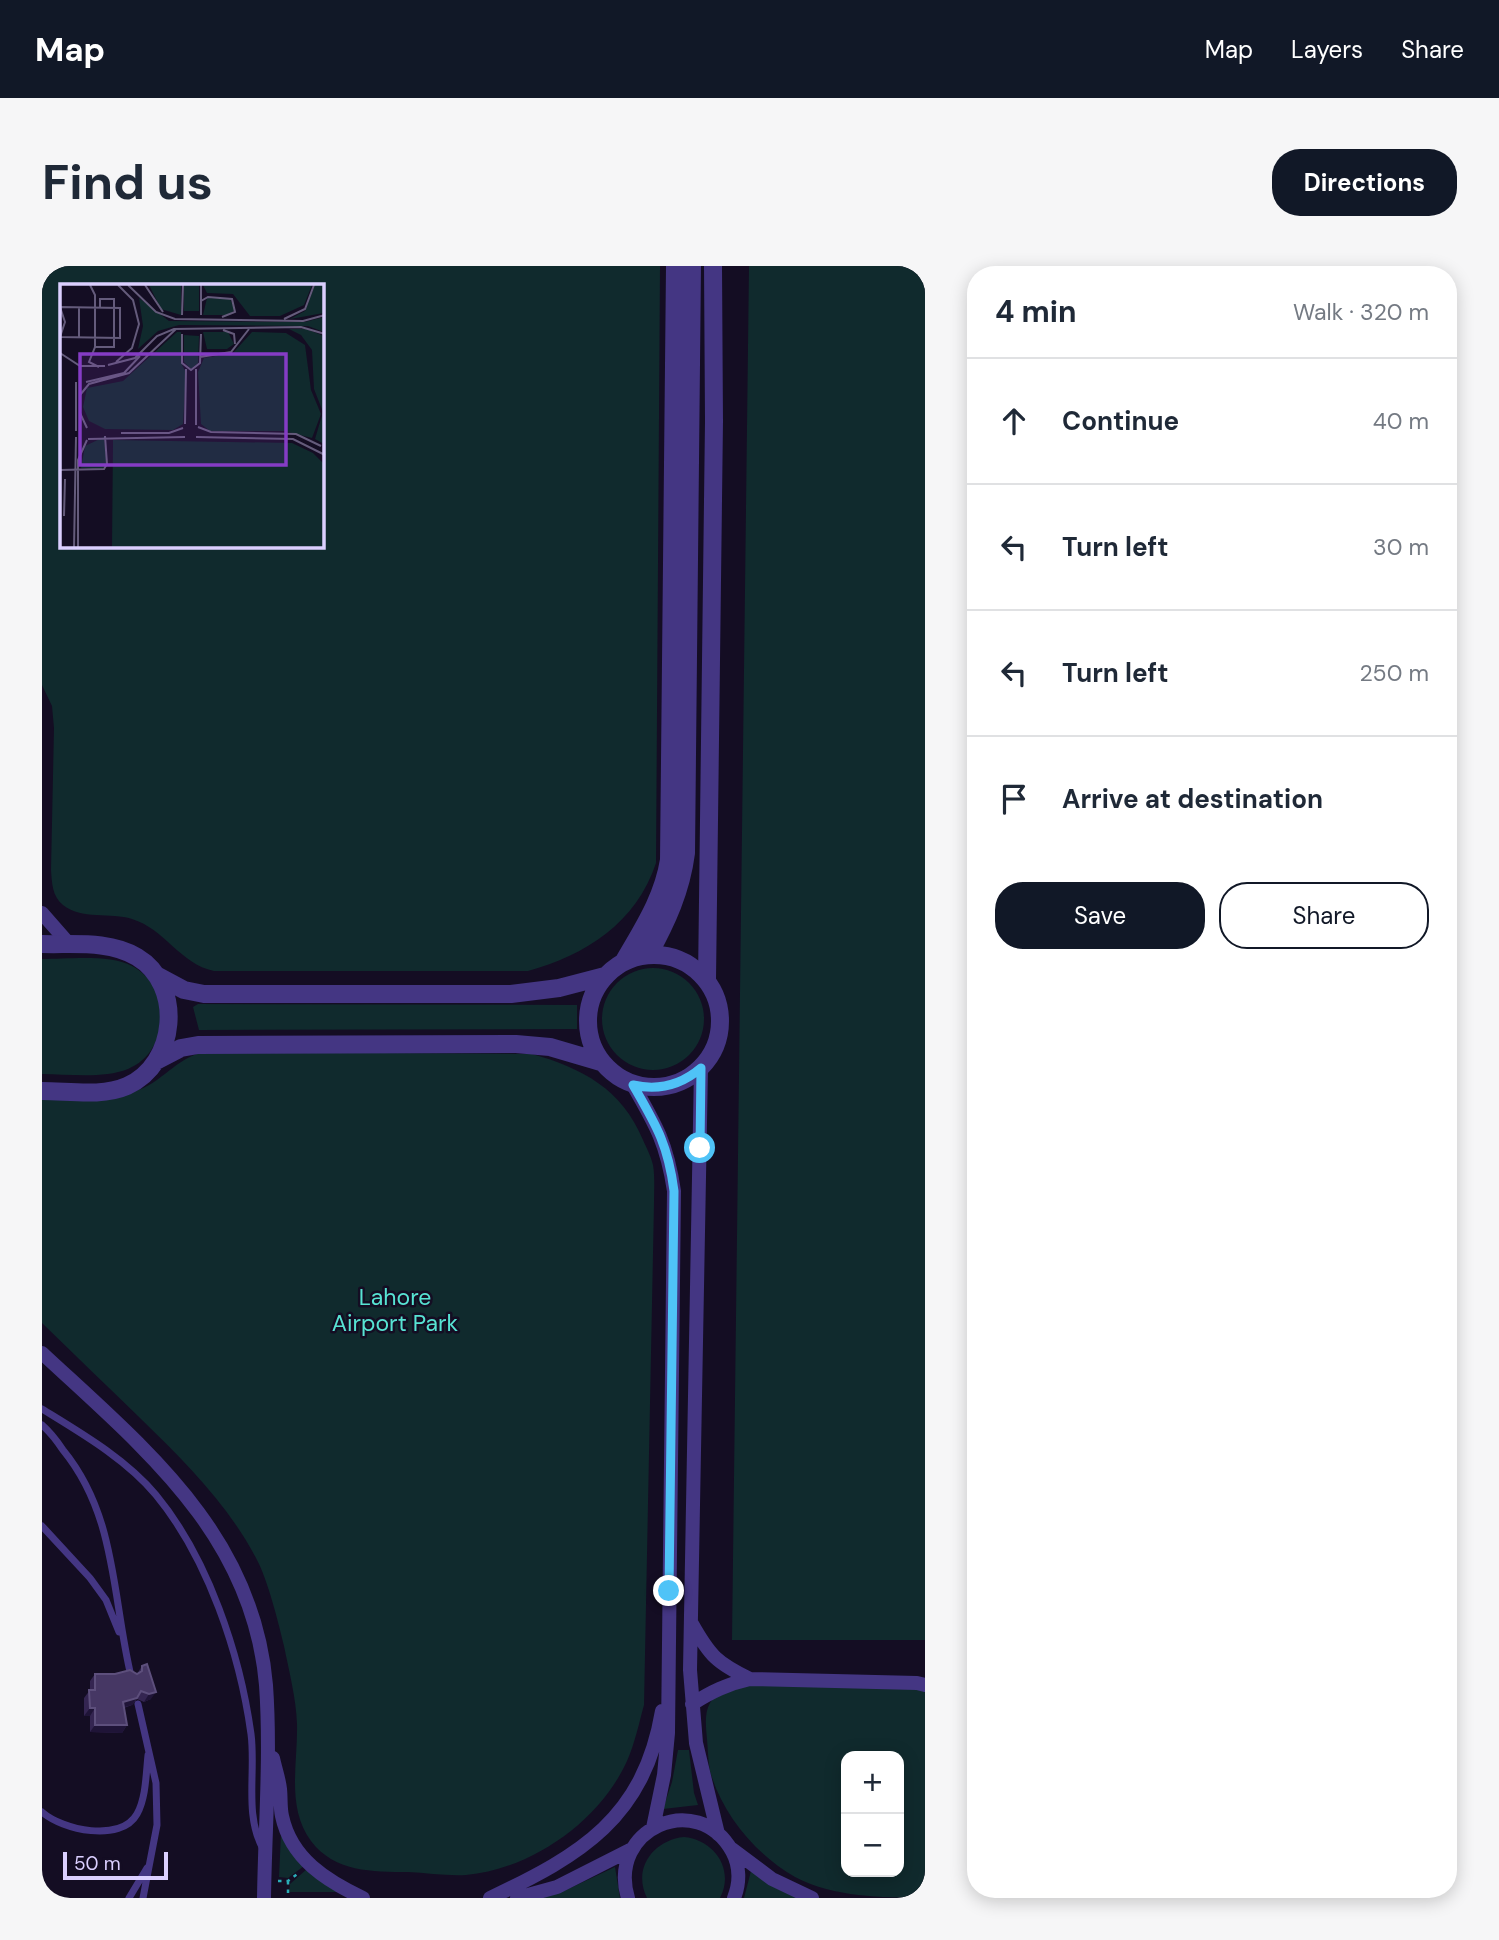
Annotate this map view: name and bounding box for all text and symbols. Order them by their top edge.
text: Map [35,28,105,71]
text: Map [1205,34,1253,65]
text: Layers [1291,34,1363,65]
text: Share [1401,34,1464,65]
button: Directions [1272,149,1457,216]
text: Find us [42,150,213,214]
inset map [60,284,324,548]
text: 4 min [995,292,1077,331]
text: Walk · 320 m [1293,297,1429,327]
icon: ahead [995,402,1033,440]
text: Continue [1062,404,1179,438]
text: 40 m [1373,406,1429,436]
icon: left [995,528,1033,566]
text: Turn left [1062,530,1169,564]
text: 30 m [1373,532,1429,562]
icon: left [995,654,1033,692]
text: Turn left [1062,656,1169,690]
text: 250 m [1359,658,1429,688]
icon: arrive [995,780,1033,818]
text: Arrive at destination [1062,782,1323,816]
button: Save [995,882,1205,949]
button: Share [1219,882,1429,949]
route start [684,1132,715,1163]
park label: Lahore Airport Park [332,1282,459,1338]
route end [653,1575,684,1606]
map controls [841,1751,904,1877]
button: + [841,1751,904,1814]
button: − [841,1814,904,1877]
scale bar [63,1849,168,1881]
text: 50 m [74,1851,121,1876]

